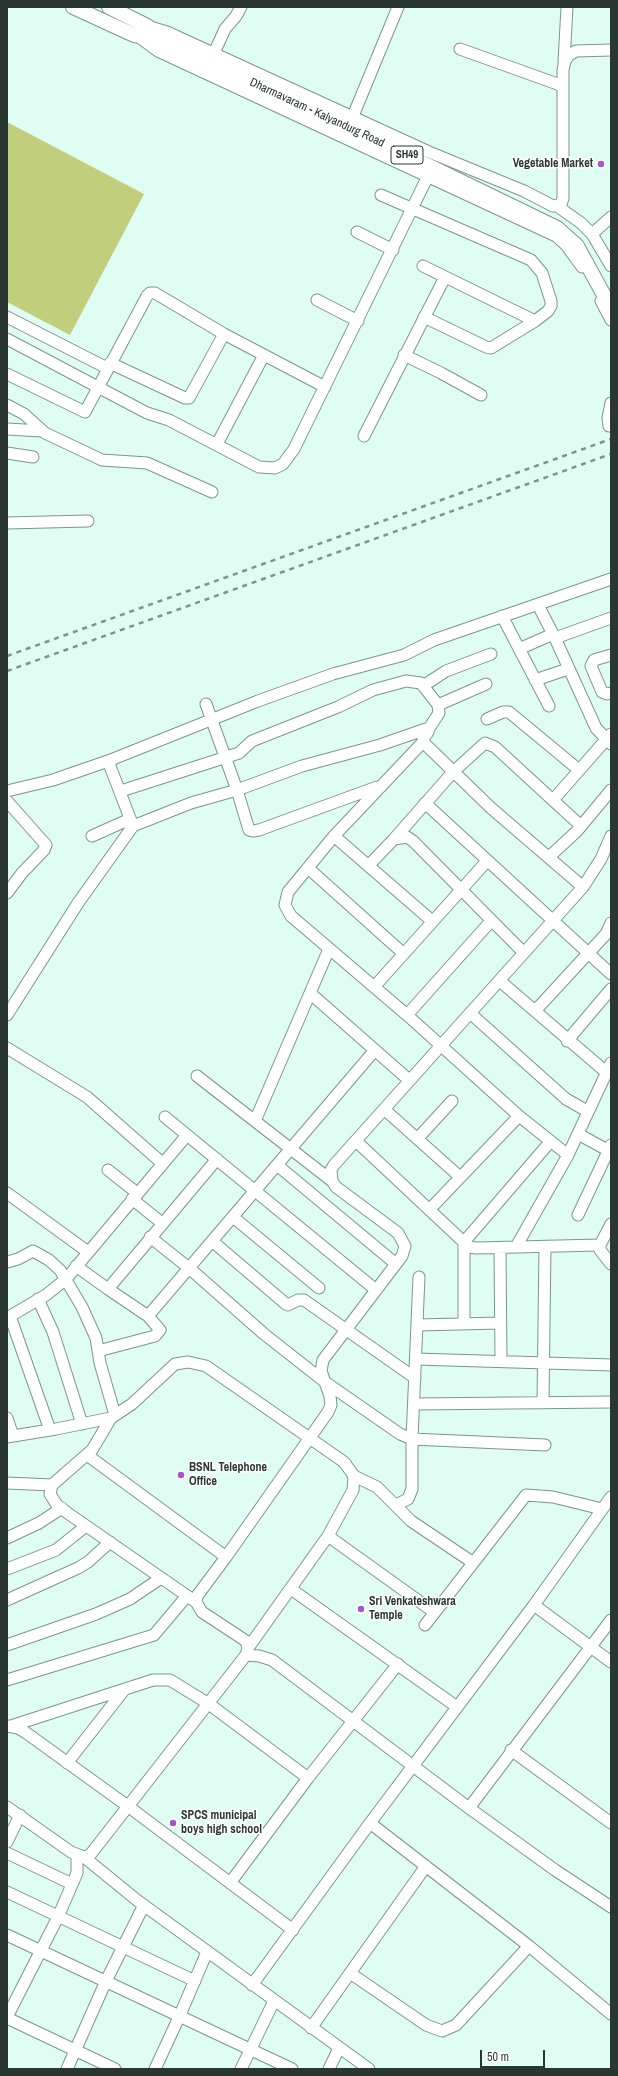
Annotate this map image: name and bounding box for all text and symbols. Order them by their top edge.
street label: Dharmavaram - Kalyandurg Road [247,75,387,151]
road number: SH49 [391,146,423,164]
place label: Vegetable Market [513,157,593,171]
marker: Vegetable Market [596,159,606,169]
place label: BSNL Telephone Office [189,1461,267,1489]
marker: BSNL Telephone Office [176,1470,186,1480]
place label: Sri Venkateshwara Temple [369,1595,456,1623]
marker: Sri Venkateshwara Temple [356,1604,366,1614]
place label: SPCS municipal boys high school [181,1809,262,1837]
marker: SPCS municipal boys high school [168,1818,178,1828]
scale bar [482,2042,547,2068]
text: 50 m [487,2049,509,2065]

